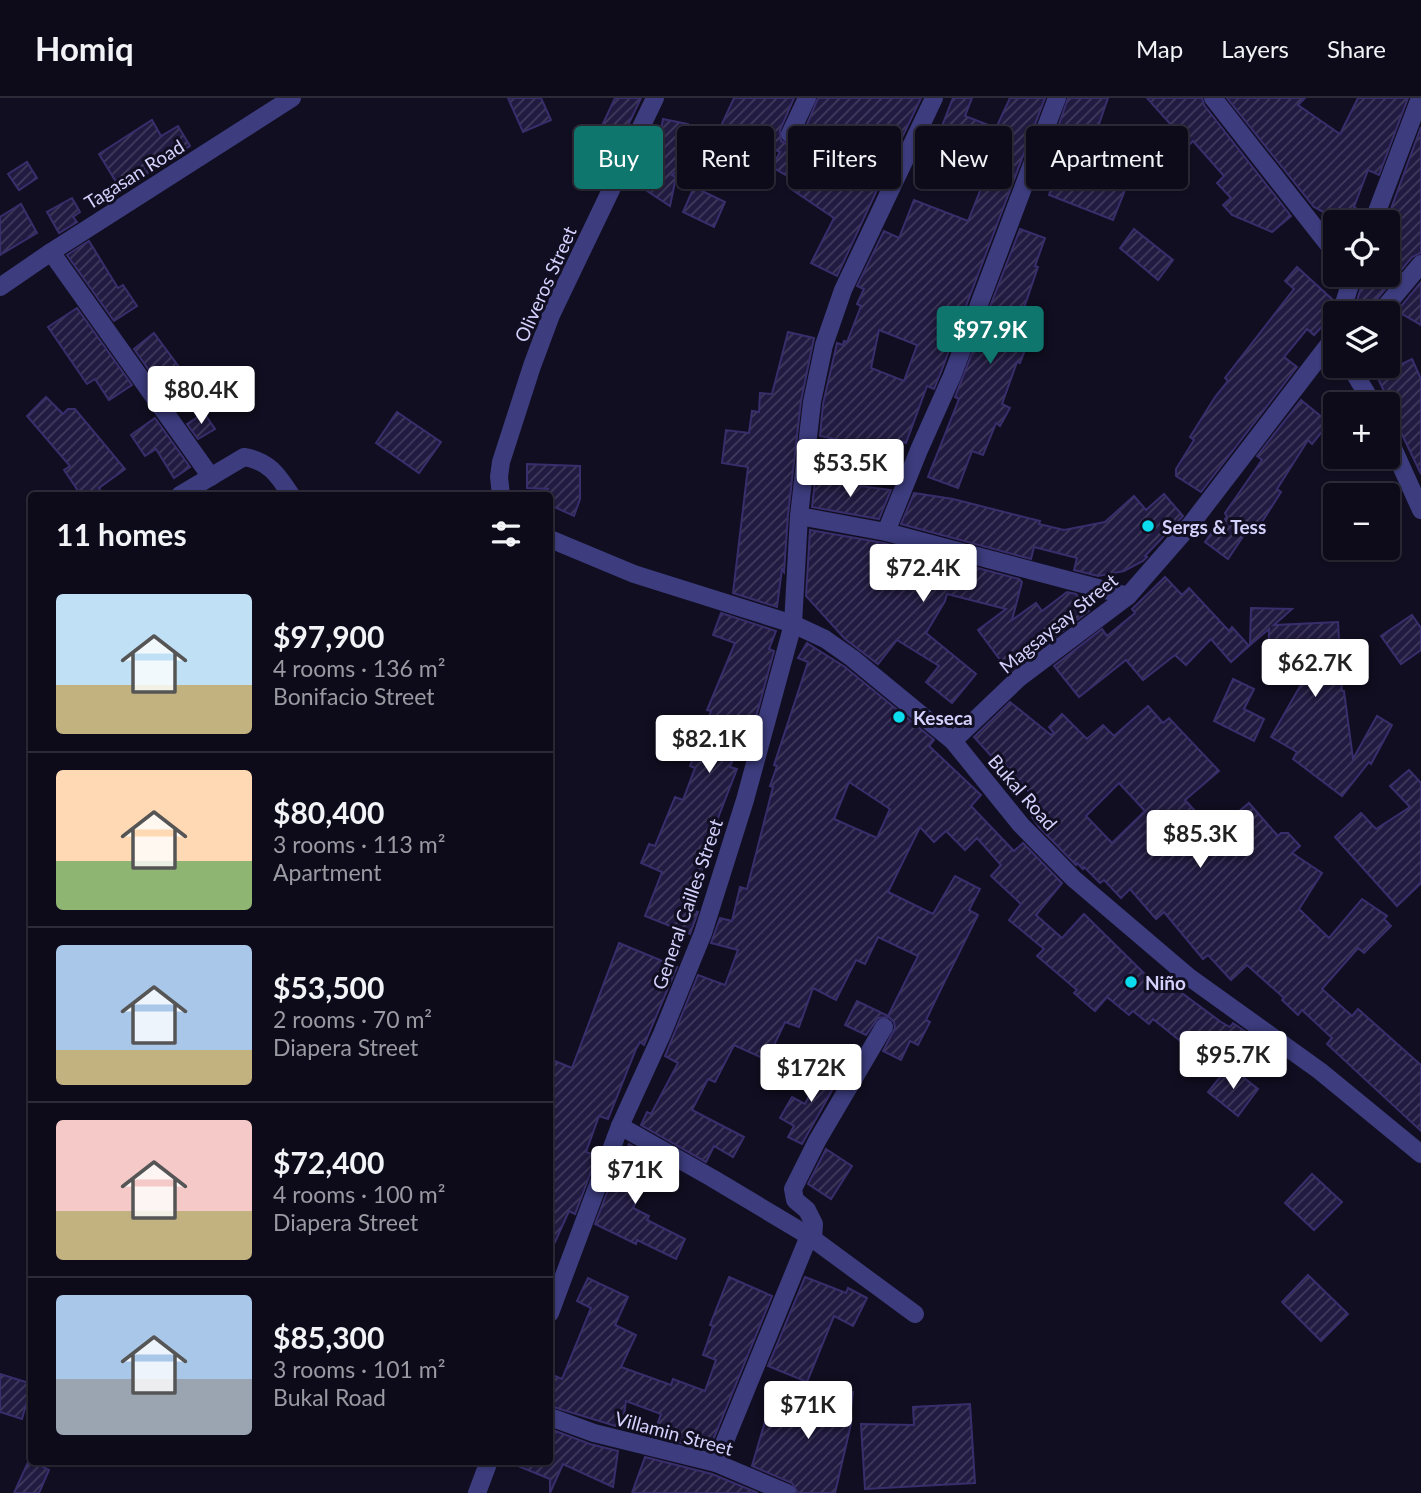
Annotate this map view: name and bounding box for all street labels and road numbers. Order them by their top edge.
street label: Tagasan Road [80,134,188,214]
street label: Oliveros Street [509,222,581,345]
street label: Magsaysay Street [994,568,1122,678]
street label: Bukal Road [984,749,1062,835]
street label: General Cailles Street [647,816,727,992]
street label: Villamin Street [612,1406,736,1460]

